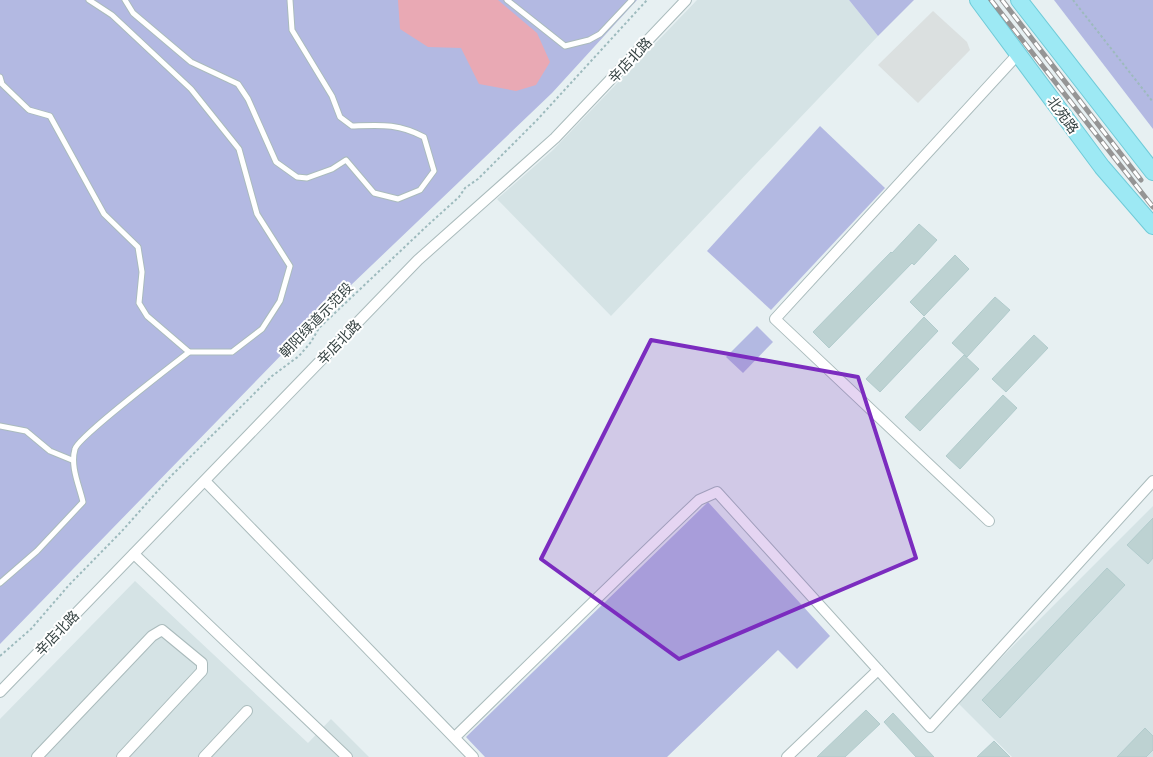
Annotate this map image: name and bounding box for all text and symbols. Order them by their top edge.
street label: 辛店北路 [604,33,655,86]
street label: 北苑路 [1044,93,1083,137]
street label: 朝阳绿道示范段 [275,279,356,361]
street label: 辛店北路 [313,316,364,368]
street label: 辛店北路 [31,607,82,659]

